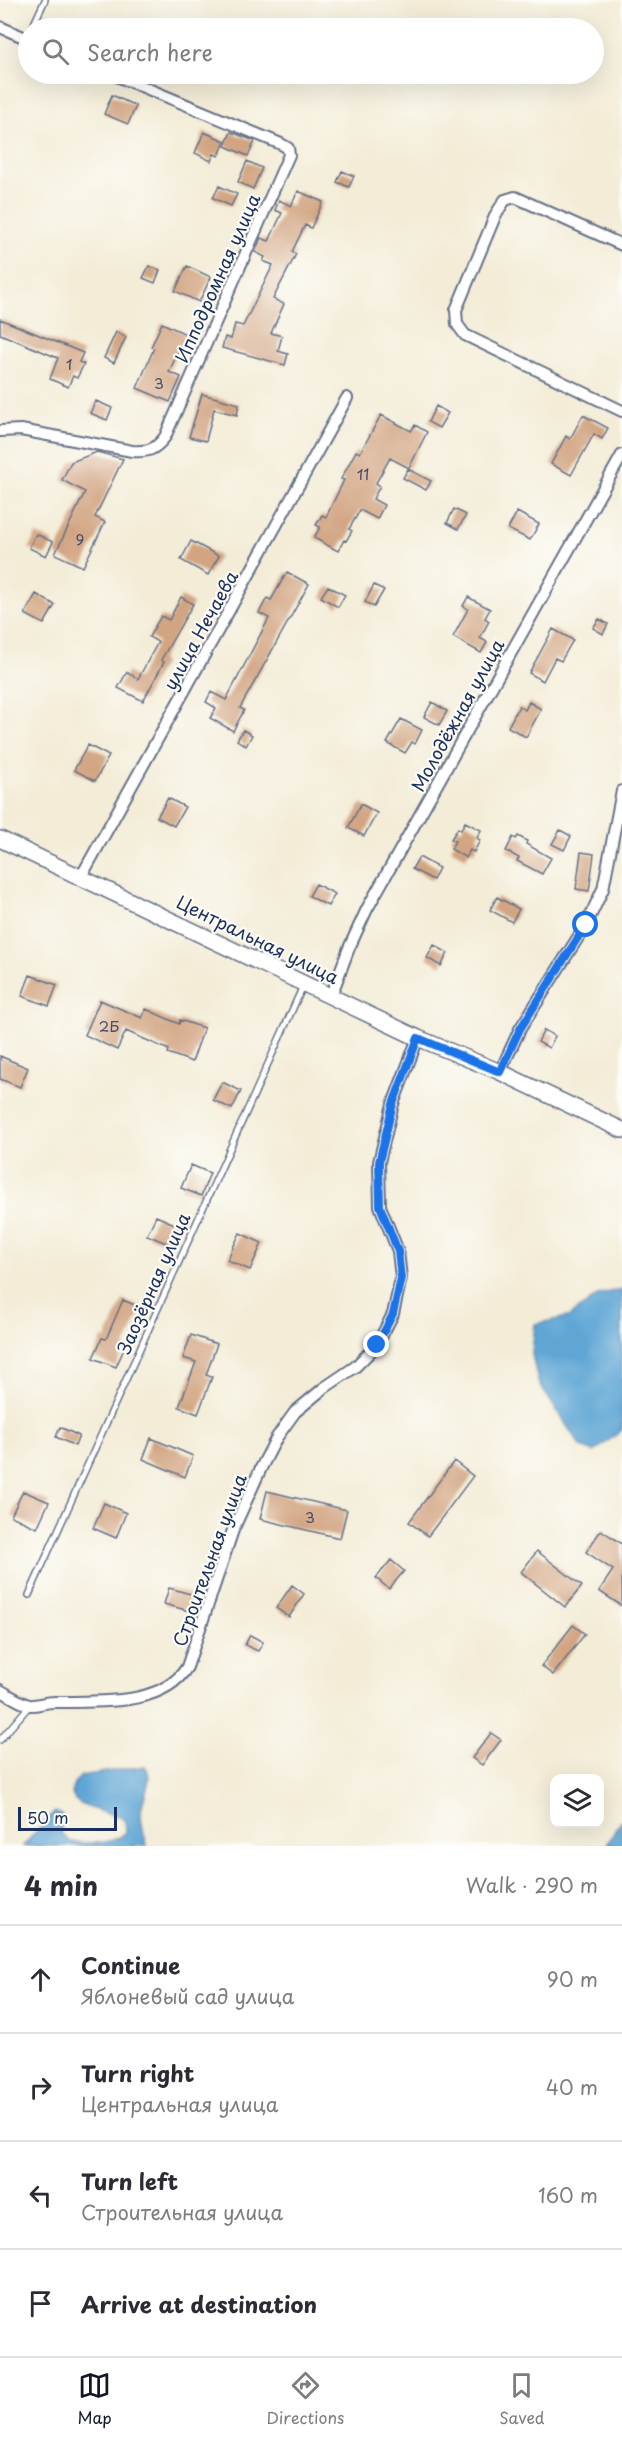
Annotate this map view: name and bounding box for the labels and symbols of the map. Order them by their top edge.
street label: Ипподромная улица [168,189,267,367]
house number: 1 [66,352,72,375]
house number: 3 [154,371,164,394]
house number: 11 [357,462,369,485]
house number: 9 [76,527,84,550]
street label: улица Нечаева [156,565,244,695]
street label: Молодёжная улица [404,633,510,796]
street label: Центральная улица [172,888,344,990]
route start [572,911,598,937]
house number: 2Б [99,1014,119,1037]
street label: Заозёрная улица [110,1207,197,1358]
route end [363,1331,389,1357]
street label: Строительная улица [165,1469,253,1650]
house number: 3 [305,1505,315,1528]
scale bar [18,1804,117,1832]

